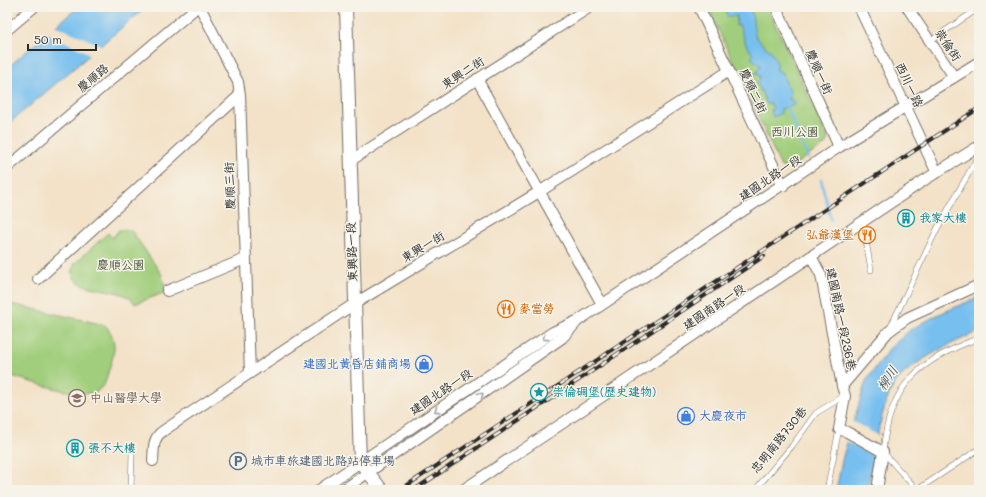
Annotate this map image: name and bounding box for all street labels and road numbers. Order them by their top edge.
street label: 崇倫街 [932,25,966,64]
street label: 慶順一街 [803,46,837,97]
street label: 東興二街 [438,52,487,92]
street label: 西川一路 [893,59,927,110]
street label: 慶順路 [73,60,111,95]
street label: 慶順二街 [737,65,771,116]
street label: 建國北路一段 [735,150,804,204]
street label: 慶順三街 [220,162,238,210]
street label: 東興路一段 [342,222,360,282]
street label: 東興一街 [398,227,447,265]
street label: 建國南路一段236巷 [823,266,861,372]
street label: 建國南路一段 [679,279,748,333]
street label: 建國北路一段 [406,364,475,418]
street label: 忠明南路730巷 [746,403,810,476]

